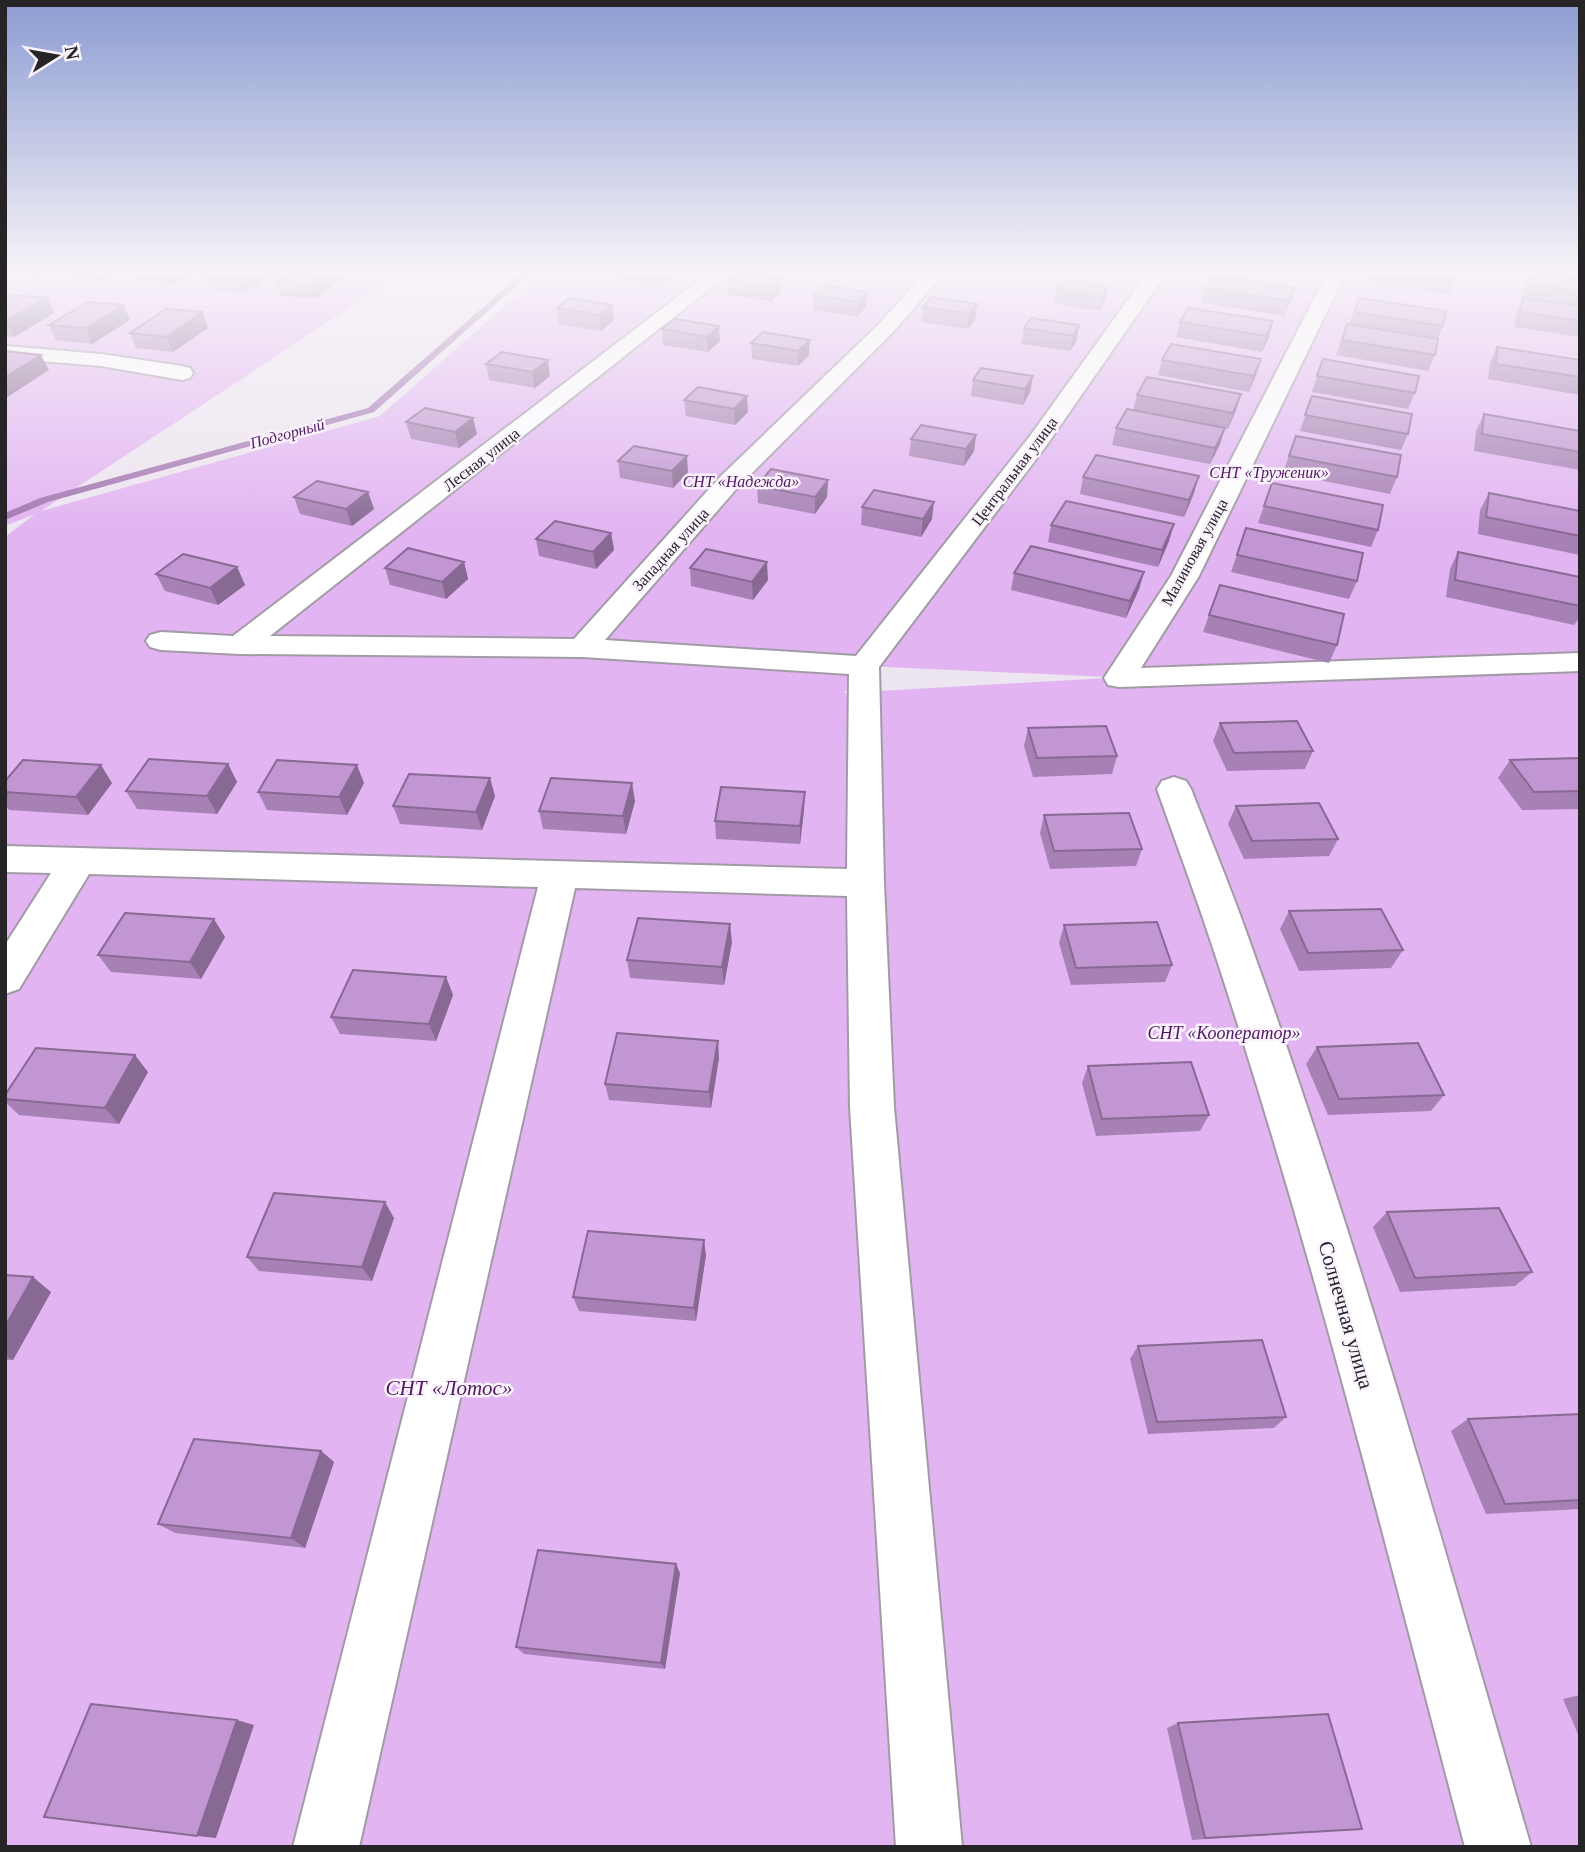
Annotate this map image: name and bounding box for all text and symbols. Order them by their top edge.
north arrow [21,21,91,91]
text: N [61,44,84,62]
street label: Центральная улица [968,414,1062,530]
water label: Подгорный [247,415,327,453]
street label: Лесная улица [440,424,523,495]
park label: СНТ «Труженик» [1209,464,1329,482]
park label: СНТ «Надежда» [683,473,799,490]
street label: Малиновая улица [1158,496,1232,609]
street label: Западная улица [629,505,713,595]
park label: СНТ «Кооператор» [1148,1023,1300,1043]
street label: Солнечная улица [1313,1238,1379,1392]
park label: СНТ «Лотос» [386,1376,512,1400]

